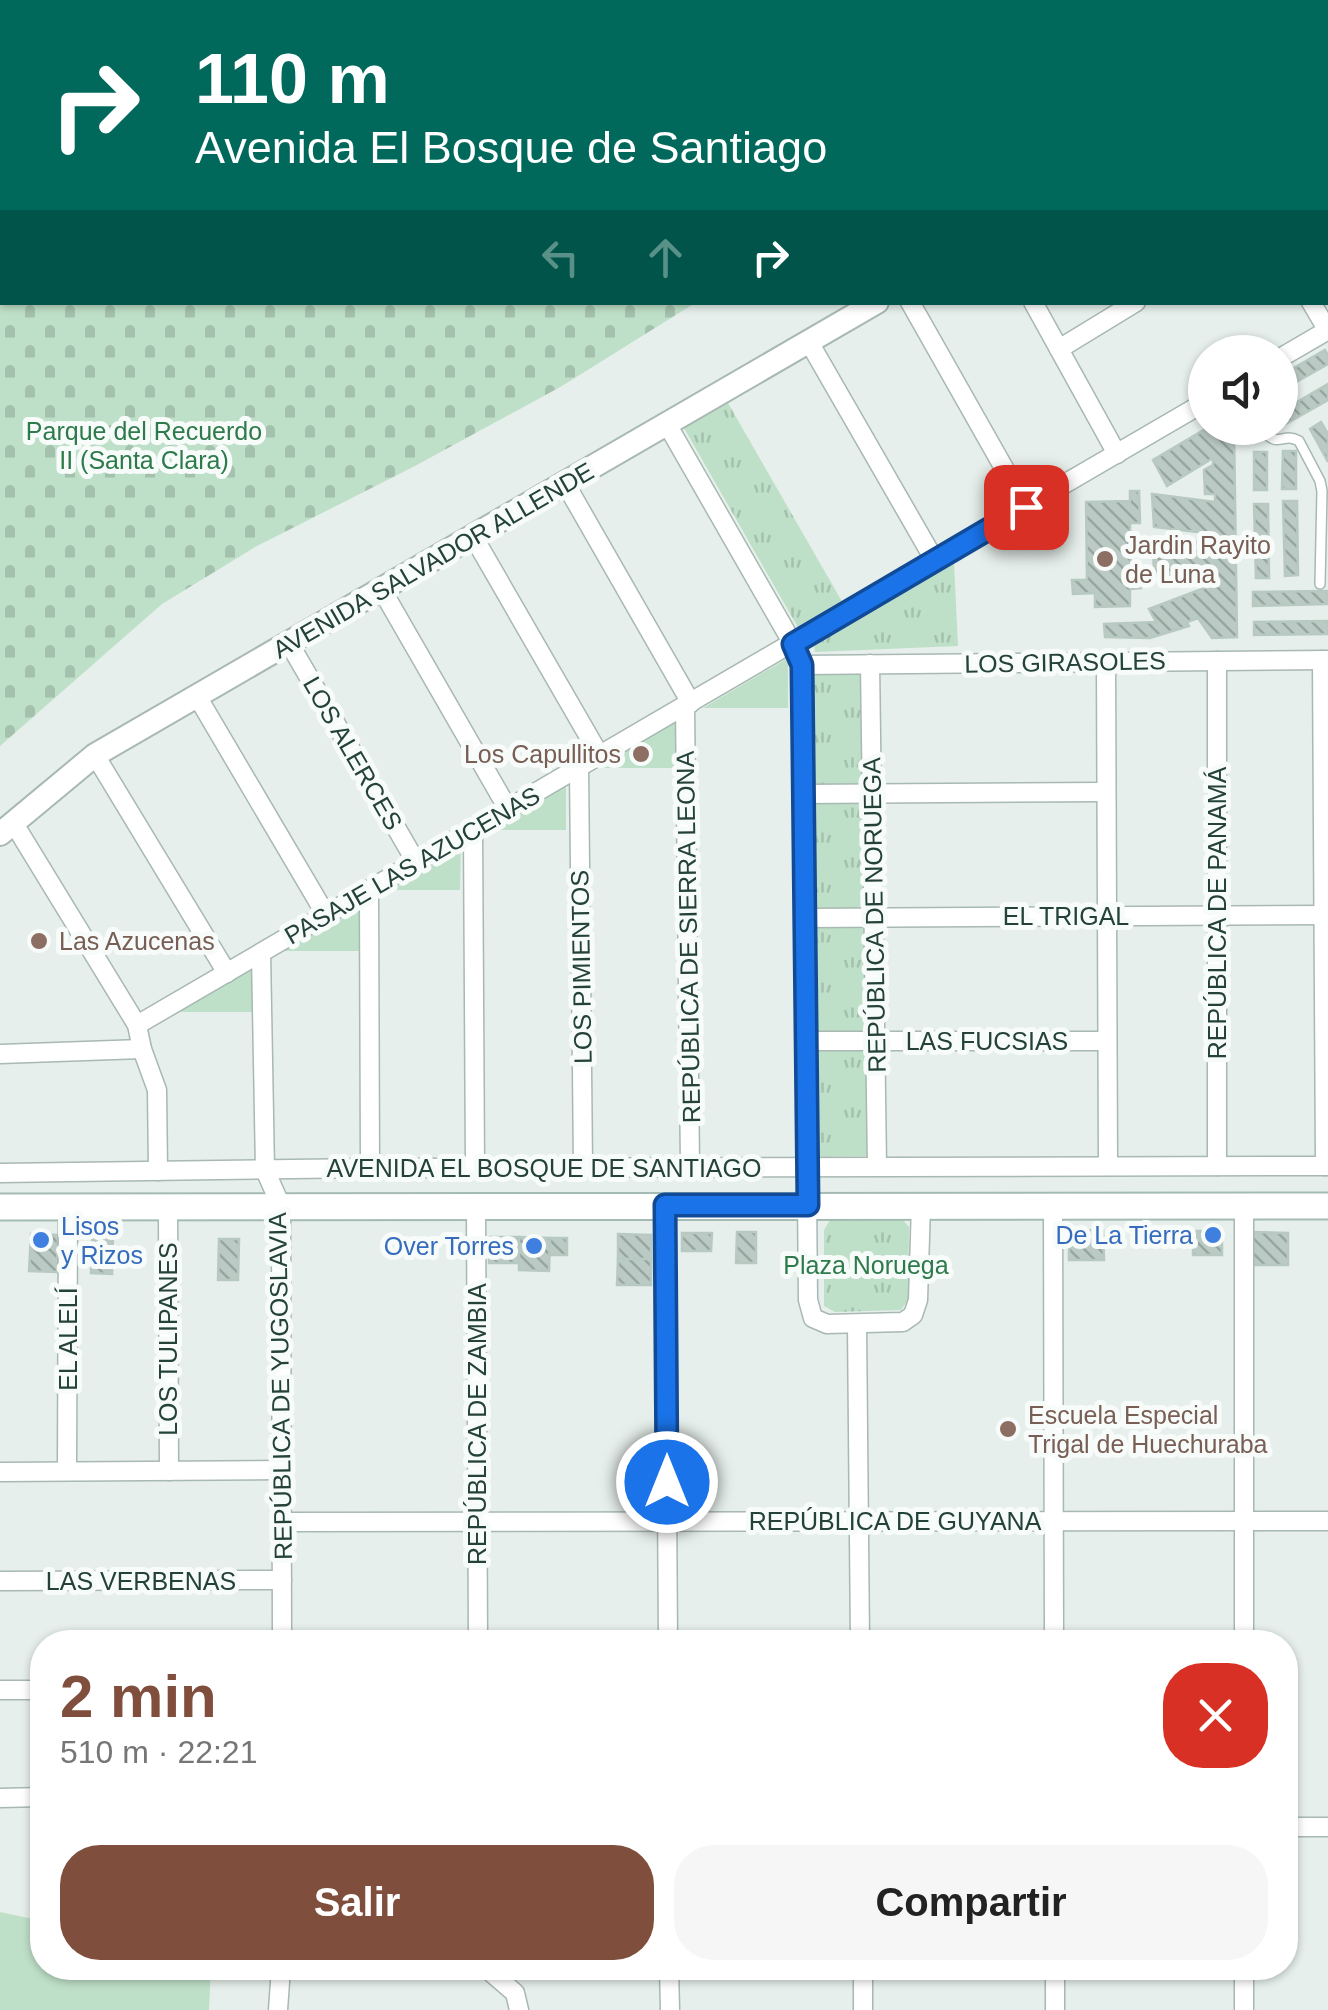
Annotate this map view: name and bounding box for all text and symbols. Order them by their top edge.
icon: right [30,40,160,170]
text: 110 m [195,40,390,118]
text: Avenida El Bosque de Santiago [195,122,827,173]
icon: left [533,230,588,285]
icon: ahead [638,230,693,285]
icon: right [743,230,798,285]
map controls [1188,335,1298,445]
button: sound [1188,335,1298,445]
park label: Parque del Recuerdo II (Santa Clara) [26,417,262,474]
street label: AVENIDA SALVADOR ALLENDE [268,457,598,663]
pin [984,465,1069,550]
icon: arrive [999,480,1054,535]
place label: Jardin Rayito de Luna [1125,531,1271,588]
marker: Jardin Rayito de Luna [1094,548,1116,570]
street label: LOS GIRASOLES [964,646,1166,678]
street label: LOS ALERCES [298,671,408,835]
place label: Los Capullitos [464,740,621,768]
marker: Los Capullitos [630,743,652,765]
street label: REPÚBLICA DE SIERRA LEONA [671,750,705,1123]
street label: REPÚBLICA DE NORUEGA [857,757,891,1073]
street label: REPÚBLICA DE PANAMÁ [1203,766,1231,1059]
street label: PASAJE LAS AZUCENAS [279,780,545,950]
street label: LOS PIMIENTOS [565,870,597,1064]
street label: EL TRIGAL [1003,902,1129,930]
place label: Las Azucenas [59,927,215,955]
marker: Las Azucenas [28,930,50,952]
street label: LAS FUCSIAS [906,1027,1068,1055]
street label: AVENIDA EL BOSQUE DE SANTIAGO [327,1154,761,1182]
place label: Lisos y Rizos [61,1212,143,1269]
street label: REPÚBLICA DE YUGOSLAVIA [263,1212,297,1560]
place label: De La Tierra [1055,1221,1193,1249]
marker: De La Tierra [1202,1224,1224,1246]
marker: Lisos y Rizos [30,1229,52,1251]
place label: Over Torres [384,1232,514,1260]
marker: Over Torres [523,1235,545,1257]
street label: LOS TULIPANES [154,1242,182,1436]
park label: Plaza Noruega [783,1251,949,1279]
street label: REPÚBLICA DE ZAMBIA [463,1283,491,1565]
street label: EL ALELÍ [54,1287,82,1391]
place label: Escuela Especial Trigal de Huechuraba [1028,1401,1268,1458]
marker: Escuela Especial Trigal de Huechuraba [997,1418,1019,1440]
position arrow [615,1430,719,1534]
street label: REPÚBLICA DE GUYANA [749,1507,1042,1535]
street label: LAS VERBENAS [46,1567,236,1595]
text: 2 min [60,1663,217,1730]
button: close [1163,1663,1268,1768]
text: 510 m · 22:21 [60,1734,257,1770]
button: Salir [60,1845,654,1960]
button: Compartir [674,1845,1268,1960]

